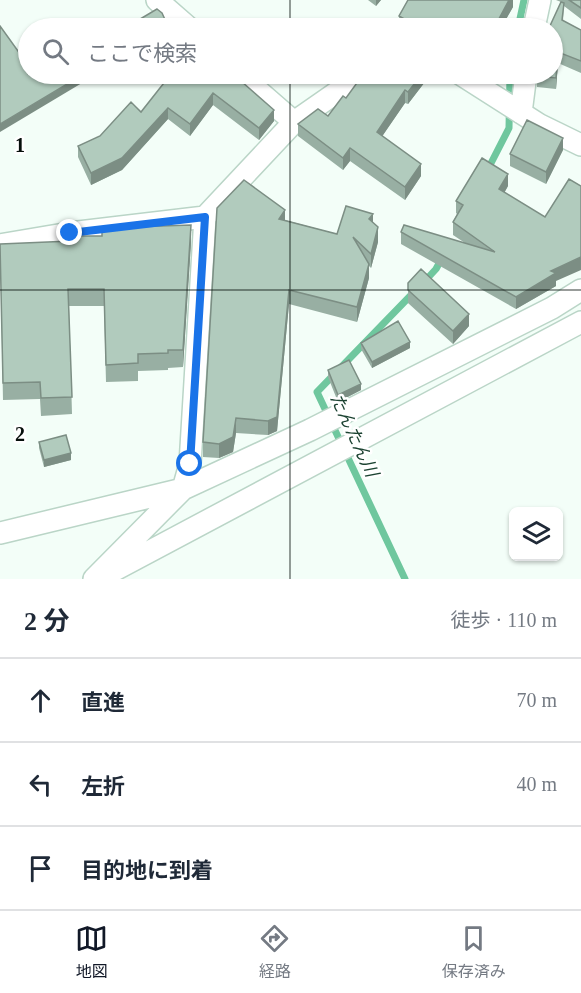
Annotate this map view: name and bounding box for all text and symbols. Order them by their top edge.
search box [18,18,563,84]
icon: search [39,35,72,68]
text: ここで検索 [87,41,197,66]
text: 1 [15,134,25,156]
route end [56,219,82,245]
water label: たんたん川 [326,390,383,482]
text: 2 [15,423,25,445]
route start [176,450,202,476]
map controls [509,507,563,561]
button: layers [509,507,563,561]
text: 2 分 [24,607,70,636]
text: 徒歩 · 110 m [451,609,557,631]
icon: ahead [24,684,57,717]
text: 70 m [516,689,557,711]
text: 直進 [81,690,125,715]
icon: left [24,768,57,801]
text: 40 m [516,773,557,795]
text: 左折 [81,774,125,799]
icon: arrive [24,852,57,885]
text: 目的地に到着 [81,858,213,883]
tab: 地図 [75,922,108,982]
tab: 経路 [258,922,291,982]
tab: 保存済み [442,922,506,982]

